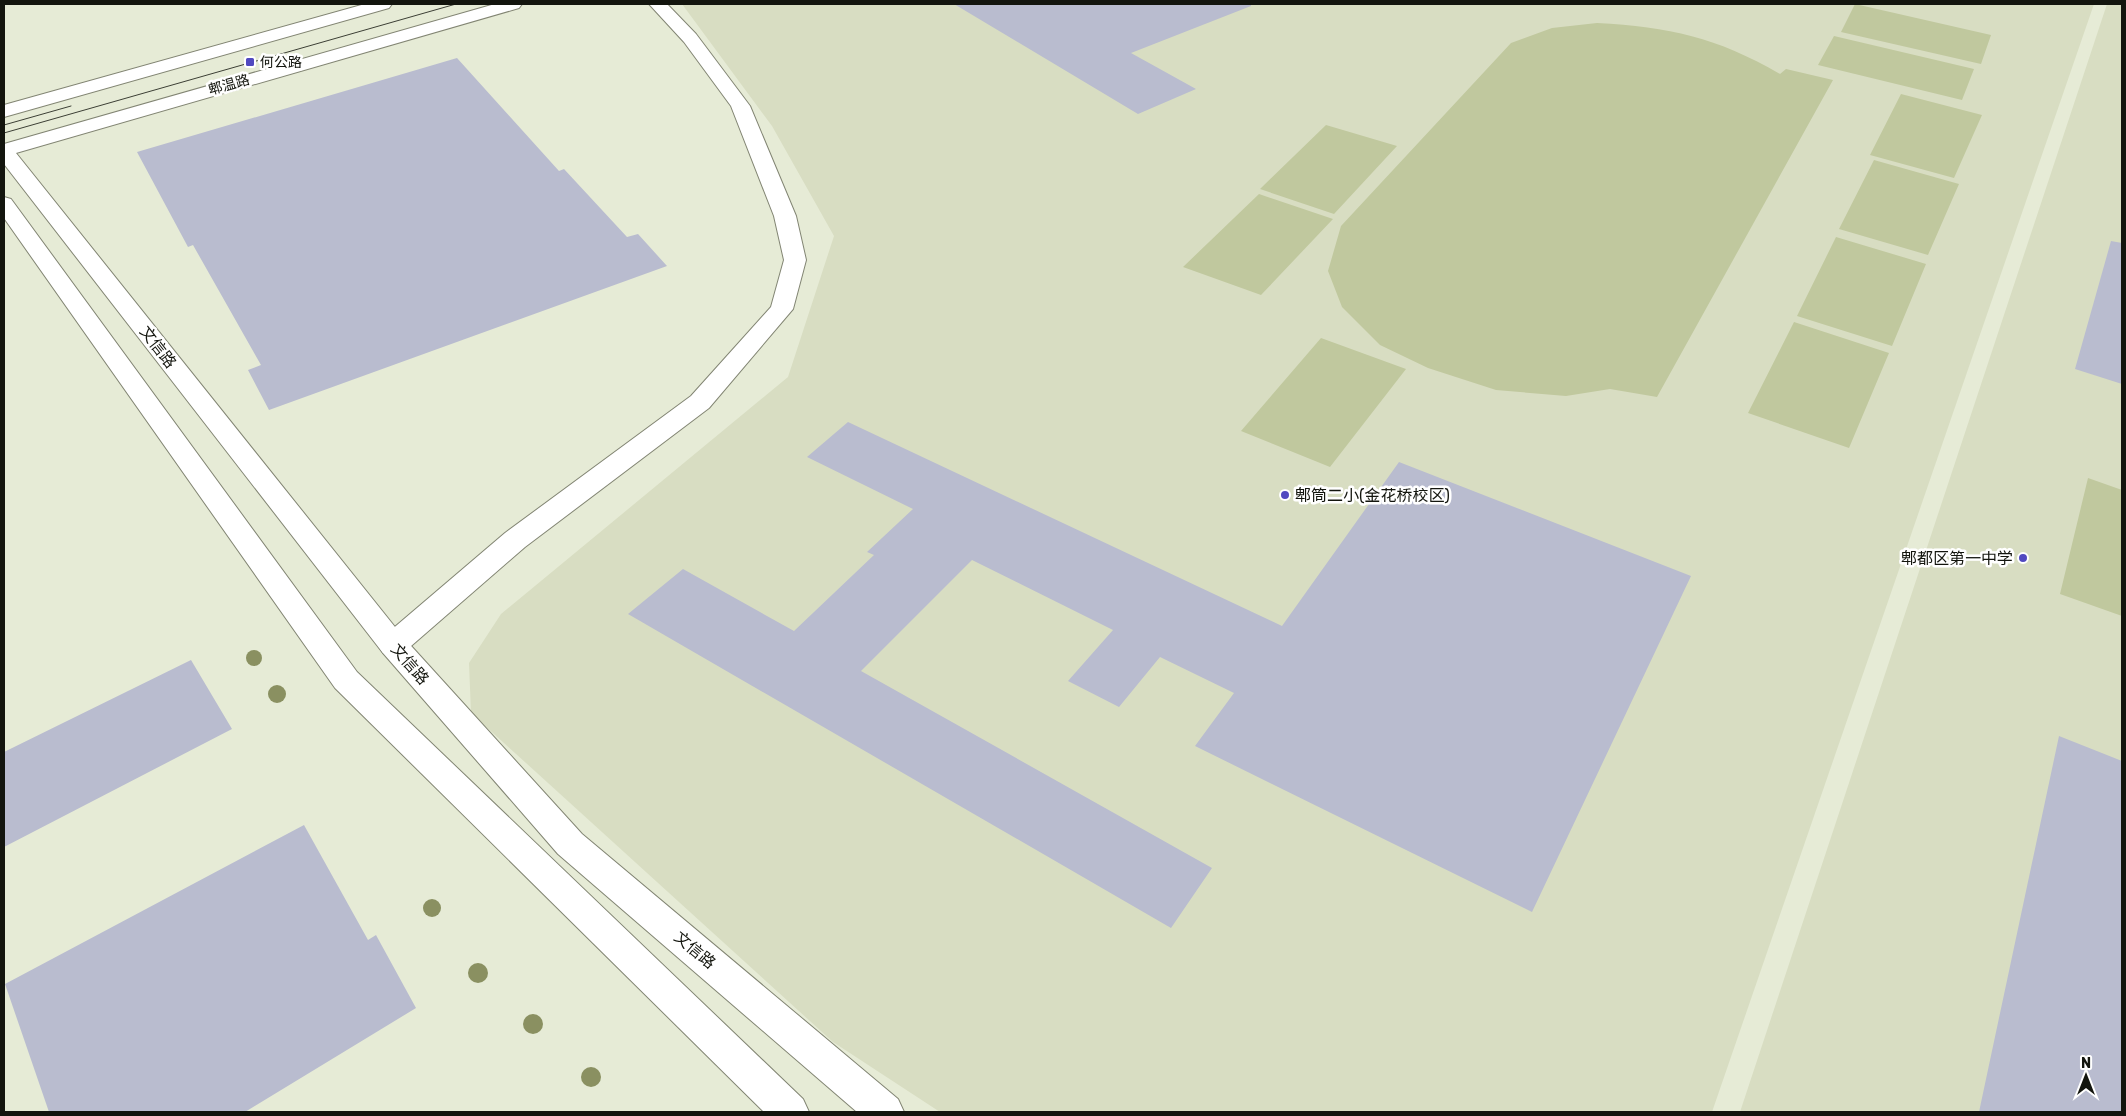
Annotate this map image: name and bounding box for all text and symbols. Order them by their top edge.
place label: 何公路 [260,54,302,71]
marker: 何公路 [244,56,256,68]
street label: 郫温路 [206,71,252,99]
street label: 文信路 [136,322,180,372]
place label: 郫筒二小(金花桥校区) [1295,486,1450,505]
marker: 郫筒二小(金花桥校区) [1279,489,1291,501]
place label: 郫都区第一中学 [1901,549,2013,568]
marker: 郫都区第一中学 [2017,552,2029,564]
street label: 文信路 [387,640,433,688]
street label: 文信路 [671,927,719,973]
north arrow [2061,1051,2111,1101]
text: N [2081,1055,2091,1072]

